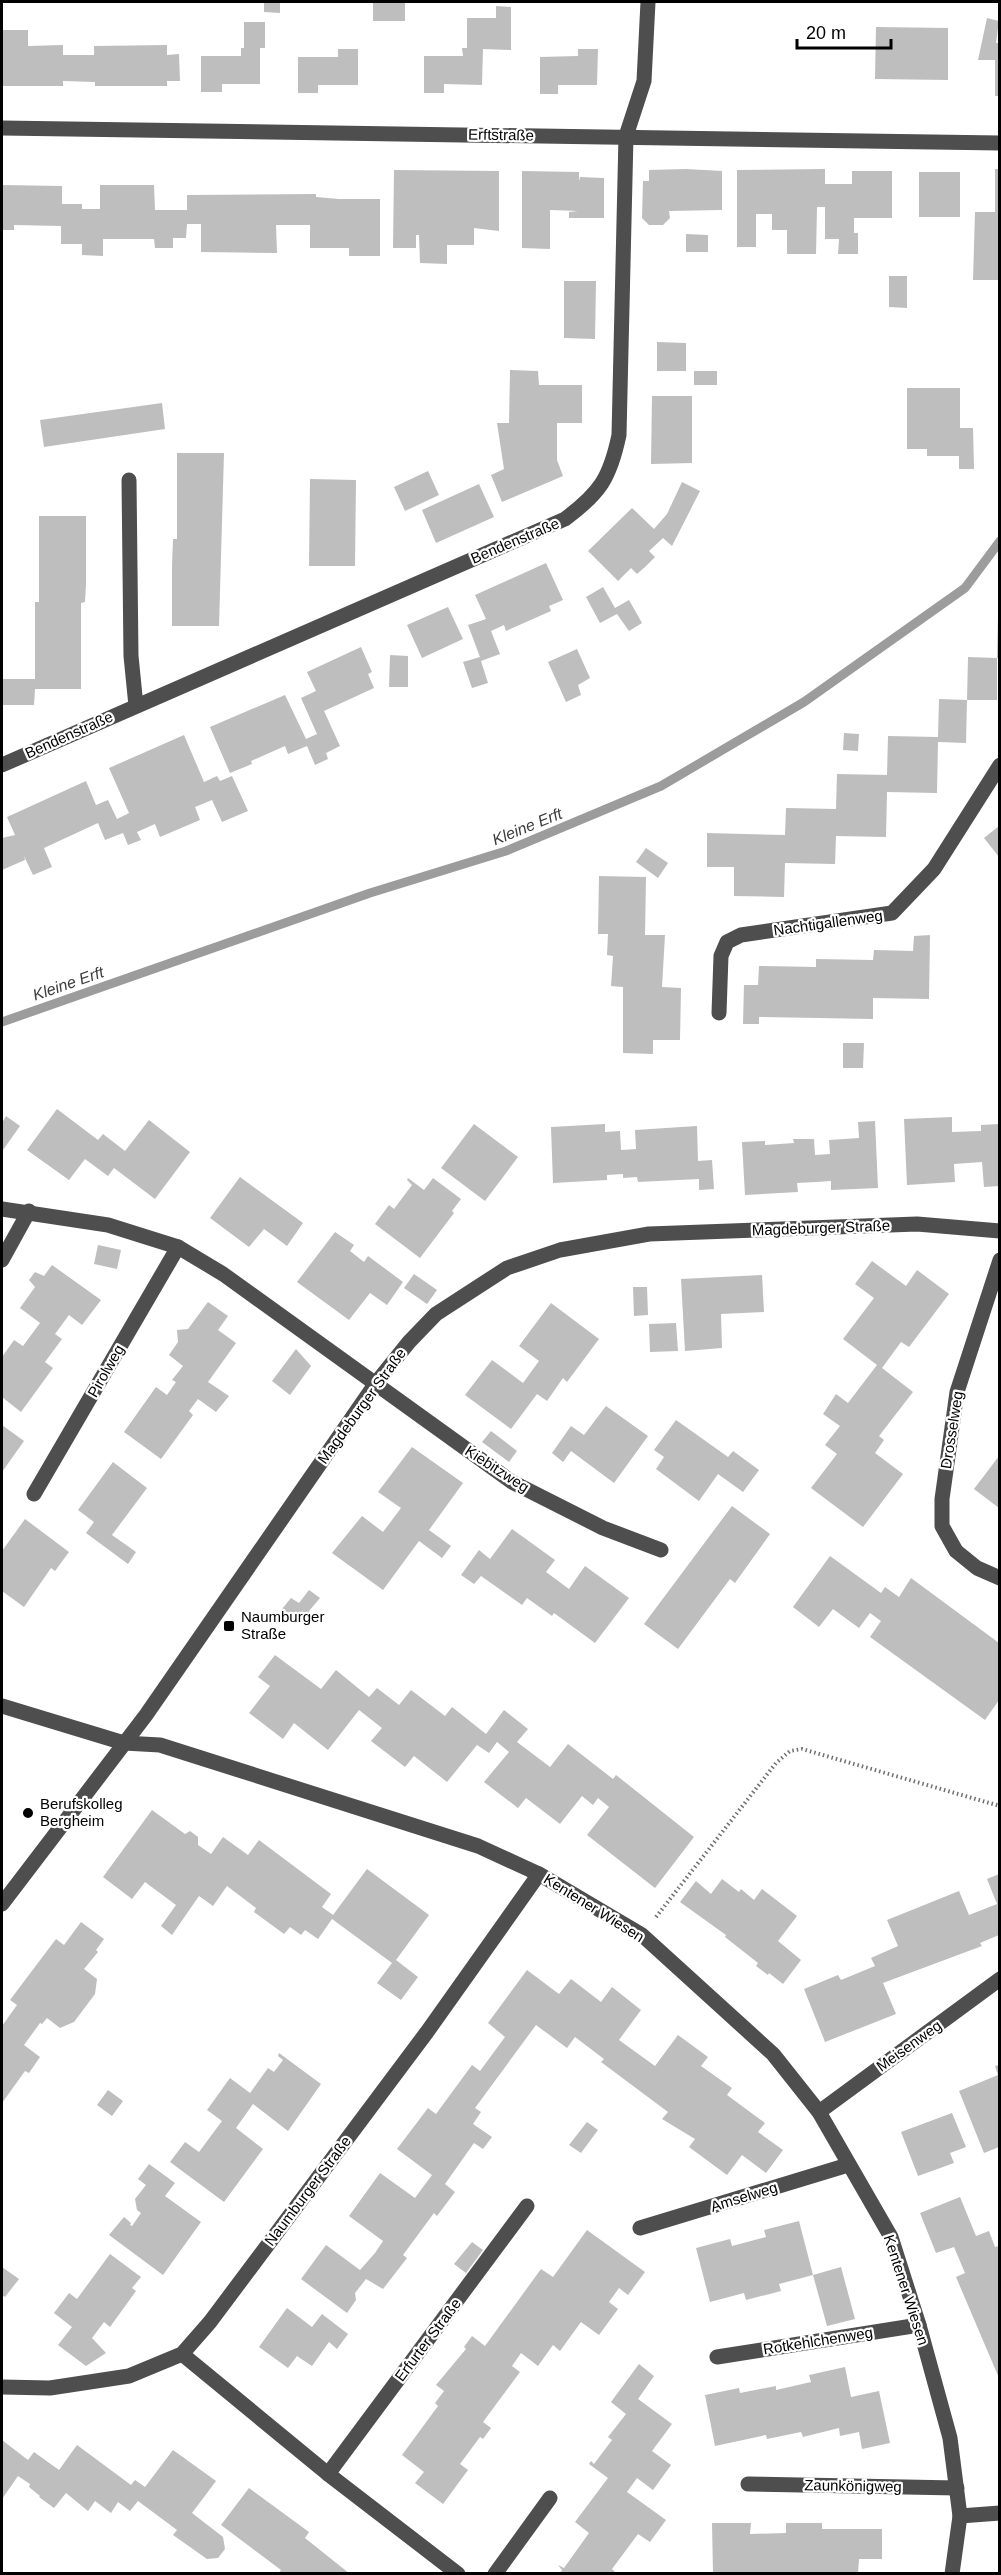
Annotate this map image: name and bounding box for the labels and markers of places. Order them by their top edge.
place label: Naumburger Straße [241,1608,324,1642]
marker: Naumburger Straße [222,1619,236,1633]
place label: Berufskolleg Bergheim [40,1795,123,1829]
marker: Berufskolleg Bergheim [21,1806,35,1820]

